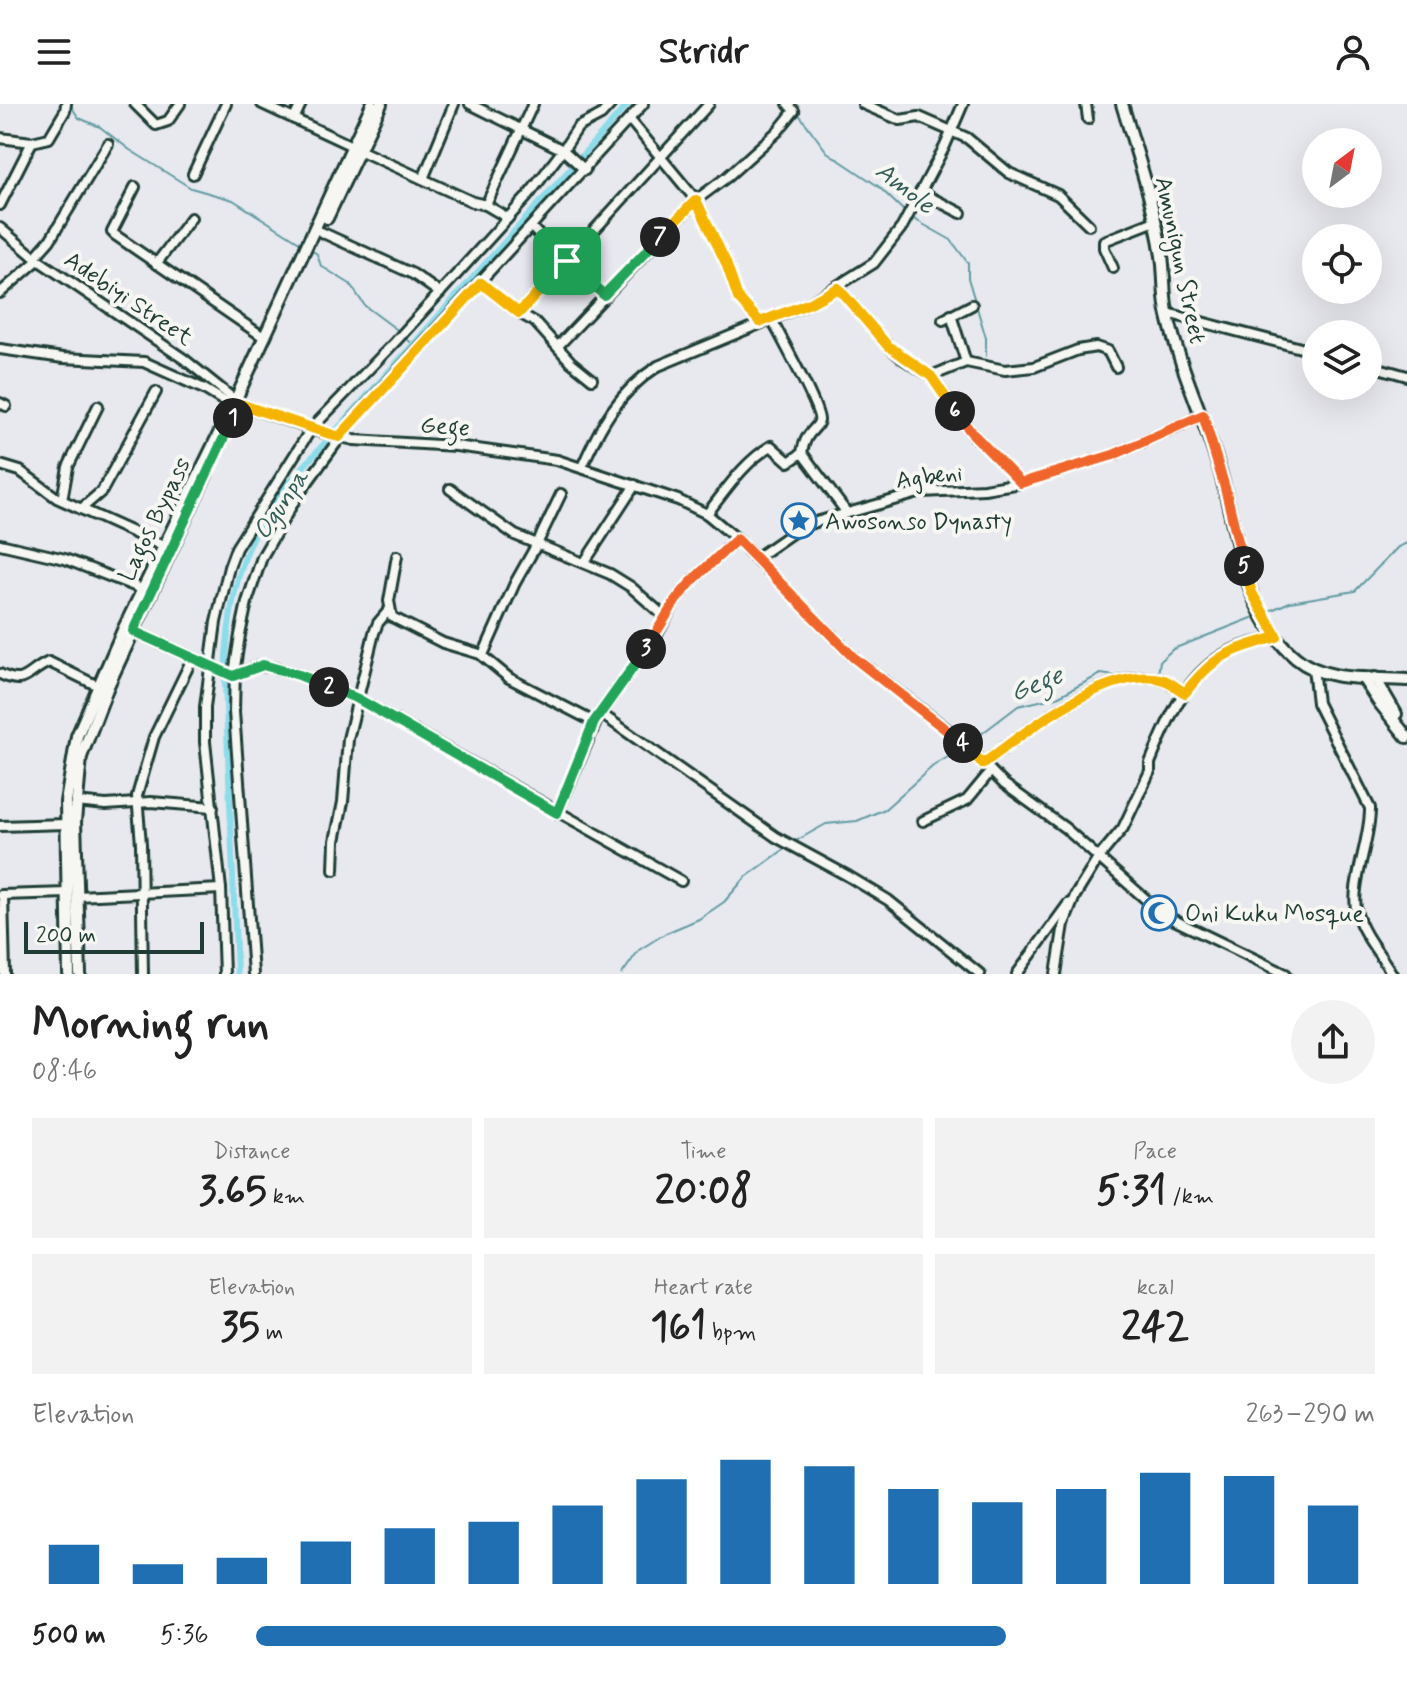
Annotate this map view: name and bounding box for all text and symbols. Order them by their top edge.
text: Stridr [659,29,748,76]
icon: menu [32,30,76,74]
icon: person [1331,30,1375,74]
north arrow [1302,128,1382,208]
map controls [1302,128,1382,400]
water label: Amole [868,155,942,223]
street label: Amunigun Street [1145,174,1212,347]
pin: 7 [640,217,680,257]
text: 7 [653,223,667,251]
button: locate [1302,224,1382,304]
pin [533,227,601,295]
icon: arrive [545,239,589,283]
street label: Adebiyi Street [58,245,199,354]
button: layers [1302,320,1382,400]
pin: 6 [935,391,975,431]
text: 6 [949,397,961,425]
pin: 1 [213,398,253,438]
text: 1 [228,404,238,432]
street label: Gege [419,410,471,448]
street label: Lagos Bypass [112,452,202,588]
street label: Agbeni [894,458,964,497]
water label: Ogunpa [246,462,318,547]
place icon: Awosonso Dynasty [780,502,818,540]
place label: Awosonso Dynasty [825,507,1012,538]
pin: 5 [1224,546,1264,586]
text: 5 [1237,552,1251,580]
pin: 3 [626,629,666,669]
text: 3 [641,635,651,663]
water label: Gege [1005,659,1070,713]
pin: 2 [309,667,349,707]
text: 2 [324,673,334,701]
pin: 4 [943,723,983,763]
text: 4 [957,729,969,757]
mosque icon: Oni Kuku Mosque [1140,894,1178,932]
place label: Oni Kuku Mosque [1185,899,1364,930]
scale bar [24,918,204,954]
text: 200 m [36,922,96,950]
text: Morning run [32,996,269,1054]
button: share [1291,1000,1375,1084]
text: 08:46 [32,1055,97,1089]
text: Distance [213,1138,291,1166]
text: Time [680,1138,727,1166]
text: Pace [1133,1138,1177,1166]
text: 3.65 [199,1166,267,1218]
text: 20:08 [655,1166,752,1218]
text: 5:31 [1096,1166,1166,1218]
text: km [267,1183,305,1211]
text: /km [1166,1183,1214,1211]
text: Elevation [209,1274,295,1302]
text: Heart rate [654,1274,753,1302]
text: kcal [1137,1274,1174,1302]
text: 35 [220,1302,260,1354]
text: 161 [651,1302,706,1354]
text: 242 [1121,1302,1189,1354]
text: m [260,1319,283,1347]
text: bpm [706,1319,756,1347]
text: Elevation [32,1398,134,1432]
text: 263–290 m [1246,1398,1375,1432]
text: 500 m [32,1619,106,1653]
text: 5:36 [160,1619,209,1653]

